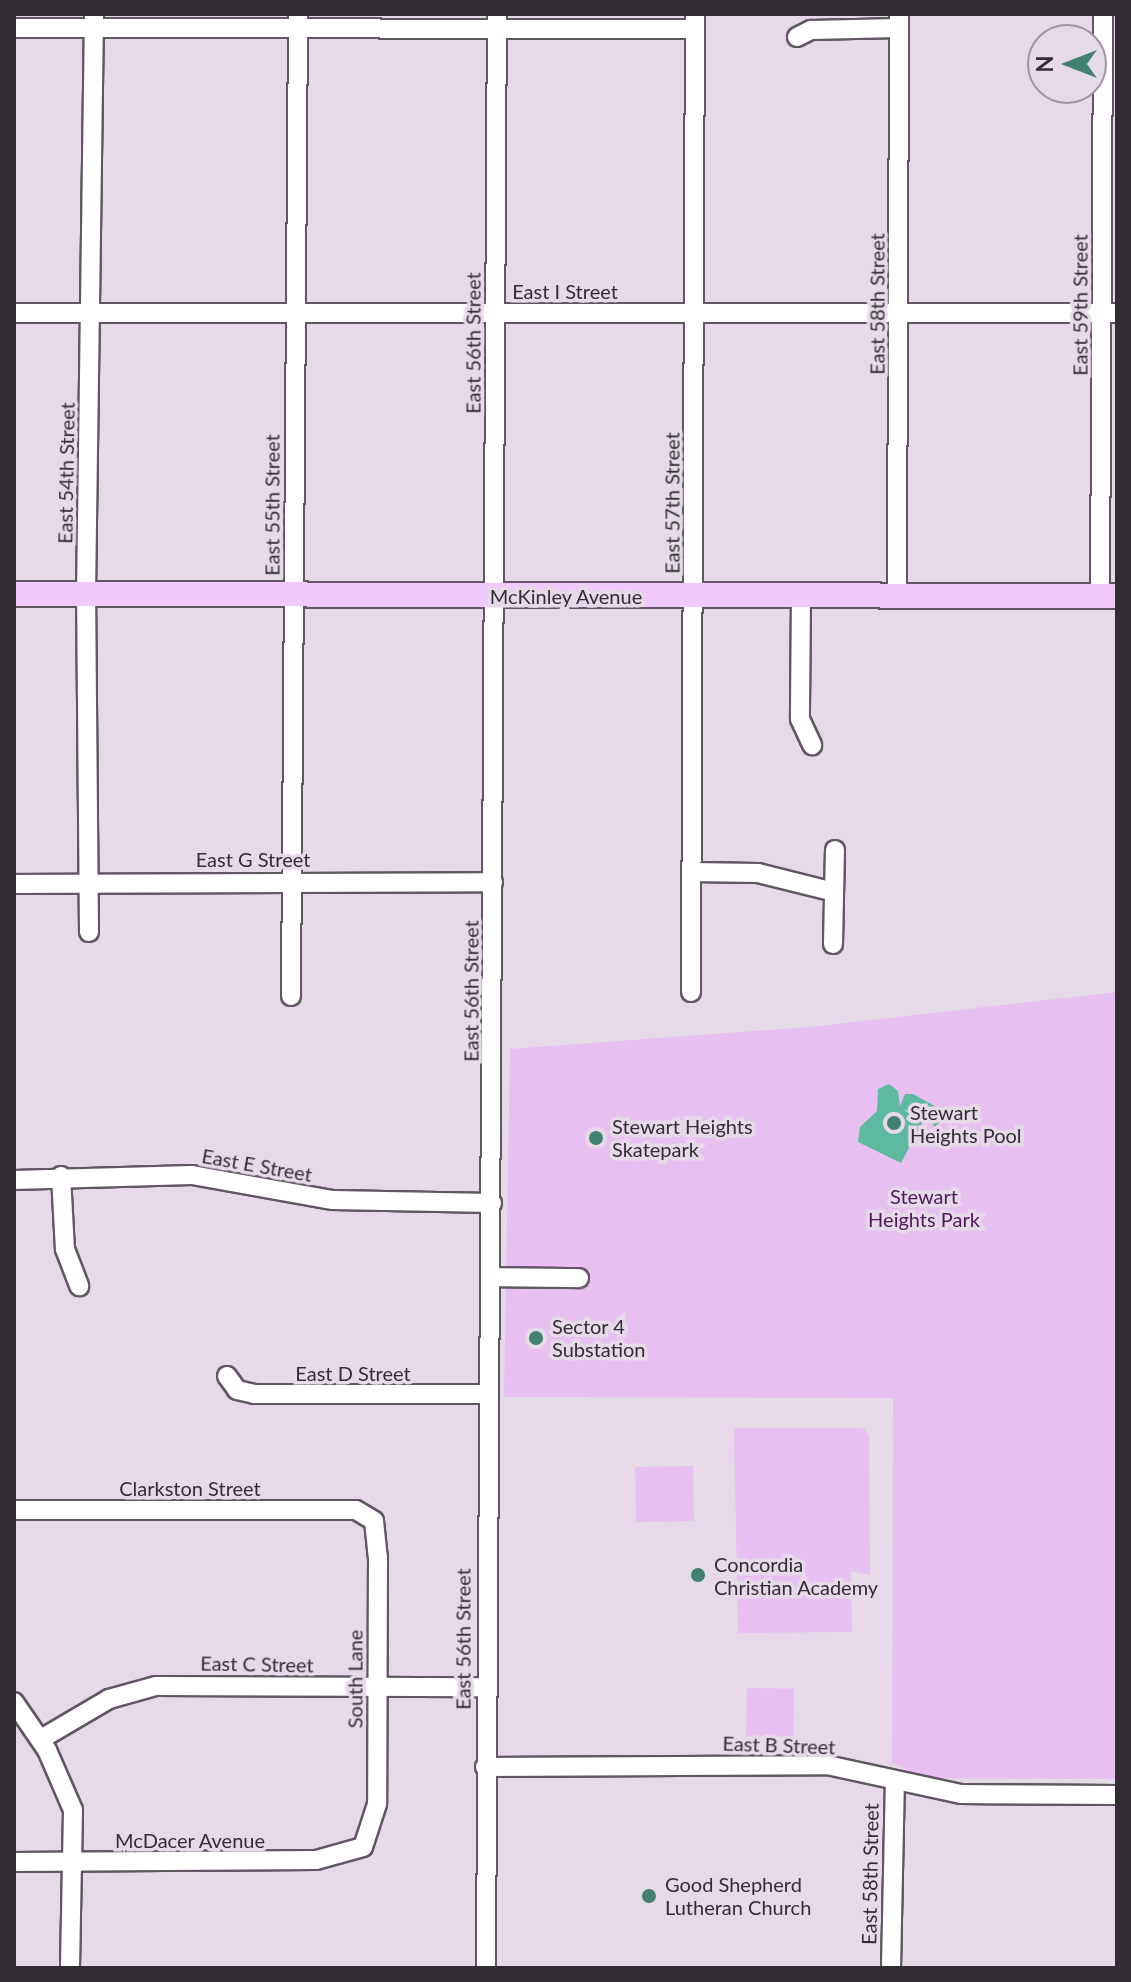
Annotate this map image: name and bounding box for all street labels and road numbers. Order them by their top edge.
street label: East 58th Street [865,233,889,375]
street label: East 59th Street [1068,234,1092,376]
street label: East 56th Street [461,272,485,414]
street label: East I Street [512,279,618,303]
street label: East 54th Street [53,402,79,544]
street label: East 57th Street [660,432,684,574]
street label: East 55th Street [260,434,284,576]
street label: McKinley Avenue [489,584,643,608]
street label: East G Street [196,847,310,871]
street label: East 56th Street [459,920,483,1062]
street label: East E Street [200,1143,314,1187]
street label: East D Street [295,1361,411,1385]
street label: Clarkston Street [119,1476,261,1500]
street label: East 56th Street [451,1568,475,1710]
street label: South Lane [343,1630,367,1728]
street label: East C Street [200,1651,314,1677]
street label: East B Street [722,1731,836,1759]
street label: East 58th Street [857,1803,883,1945]
street label: McDacer Avenue [114,1828,266,1852]

